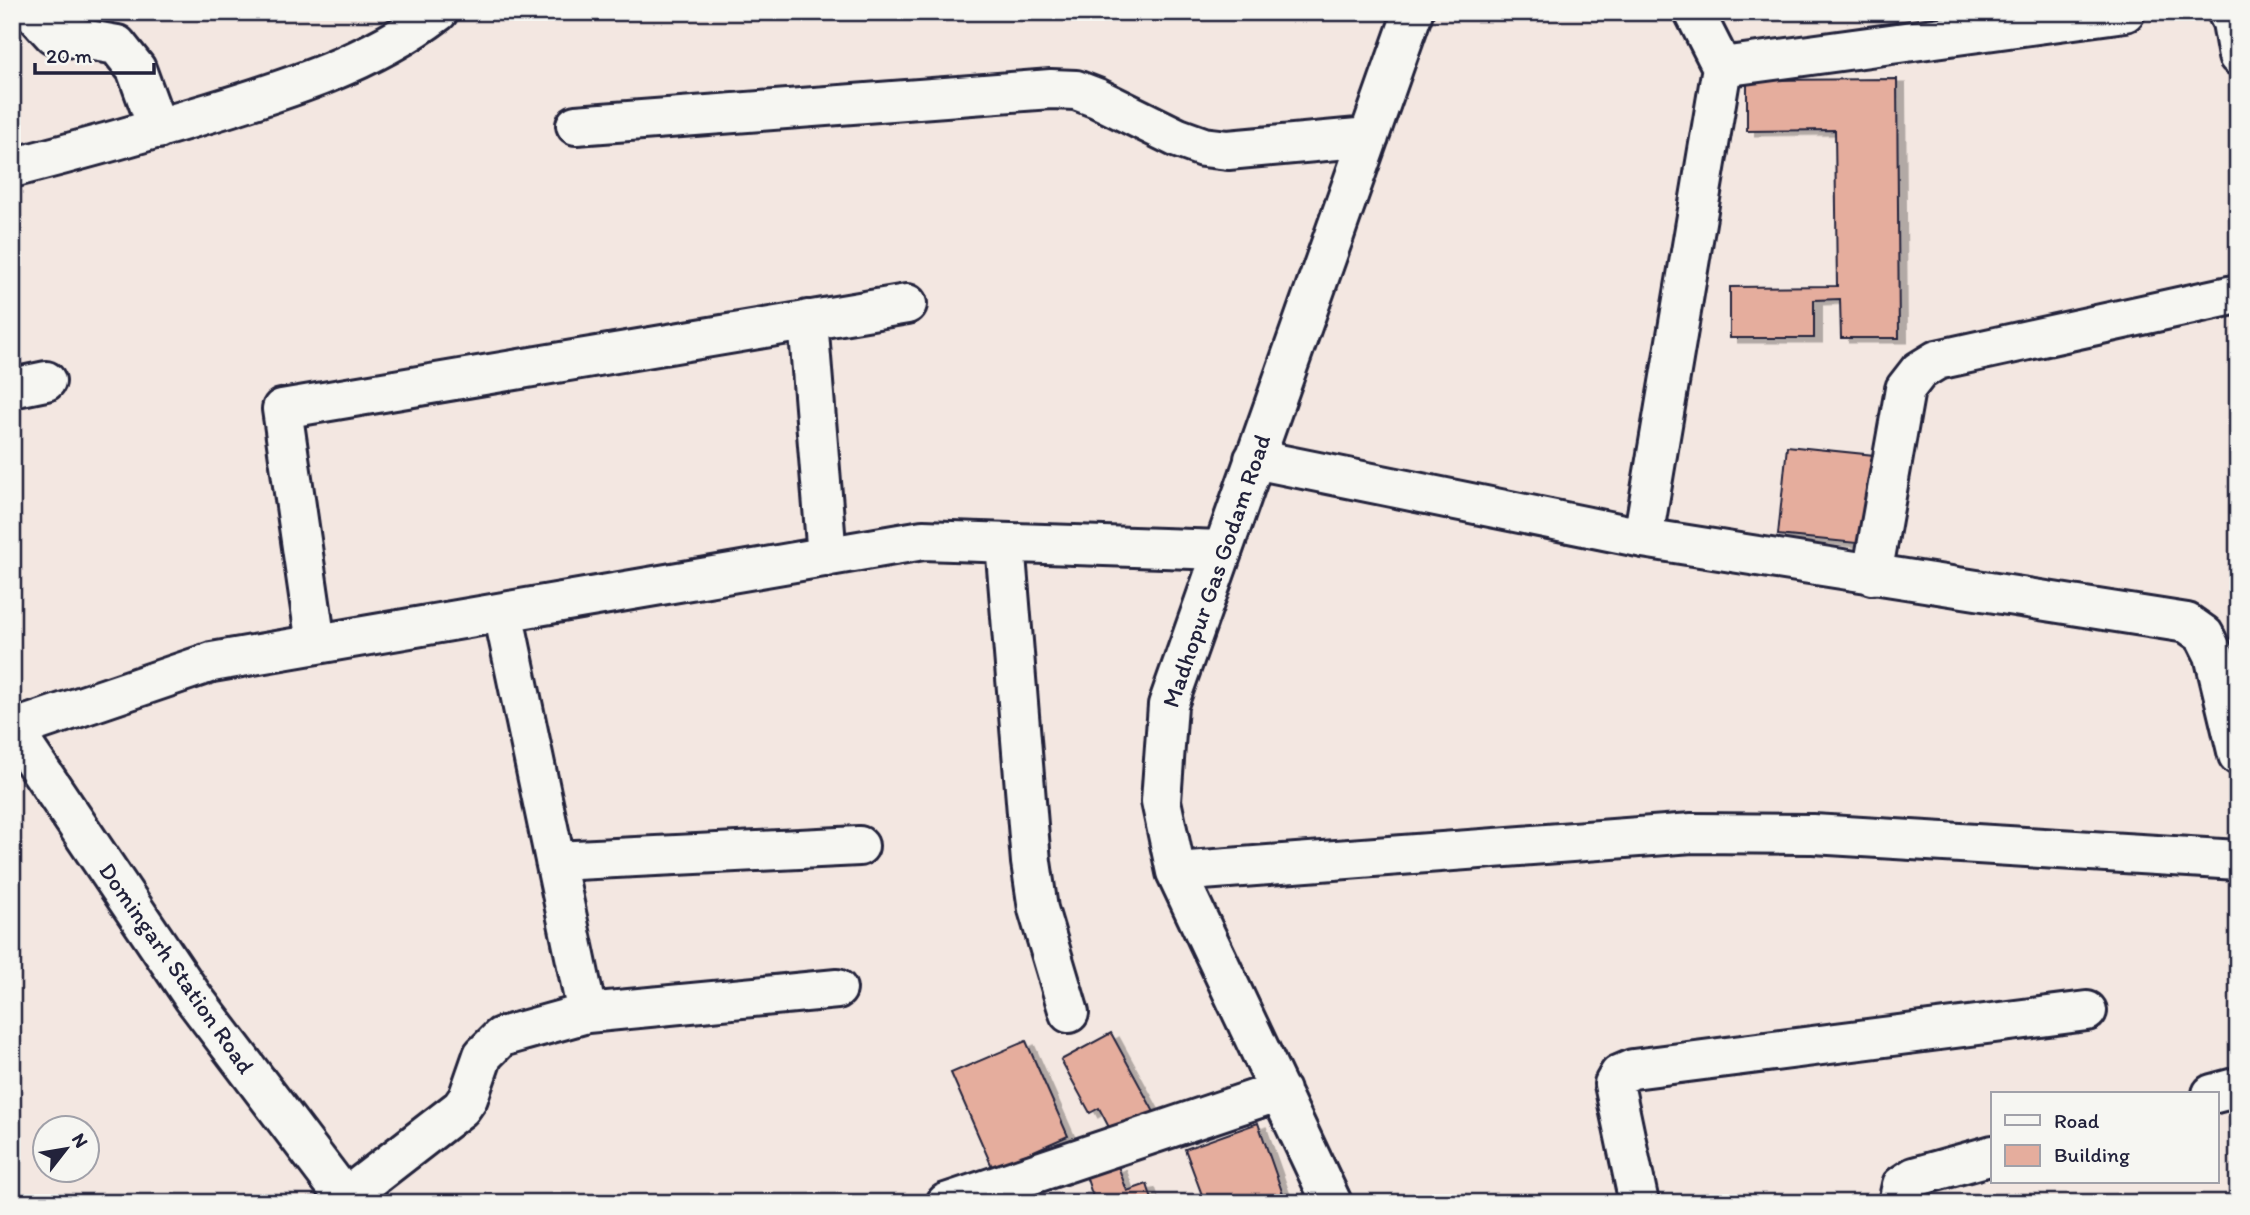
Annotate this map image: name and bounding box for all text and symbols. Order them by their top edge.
scale bar [35,32,154,76]
text: 20 m [46,43,93,68]
street label: Madhopur Gas Godam Road [1156,431,1276,711]
street label: Domingarh Station Road [93,857,261,1079]
legend [1991,1092,2218,1184]
text: Road [2054,1108,2100,1133]
north arrow [32,1114,102,1184]
text: N [67,1129,93,1152]
text: Building [2054,1142,2130,1167]

